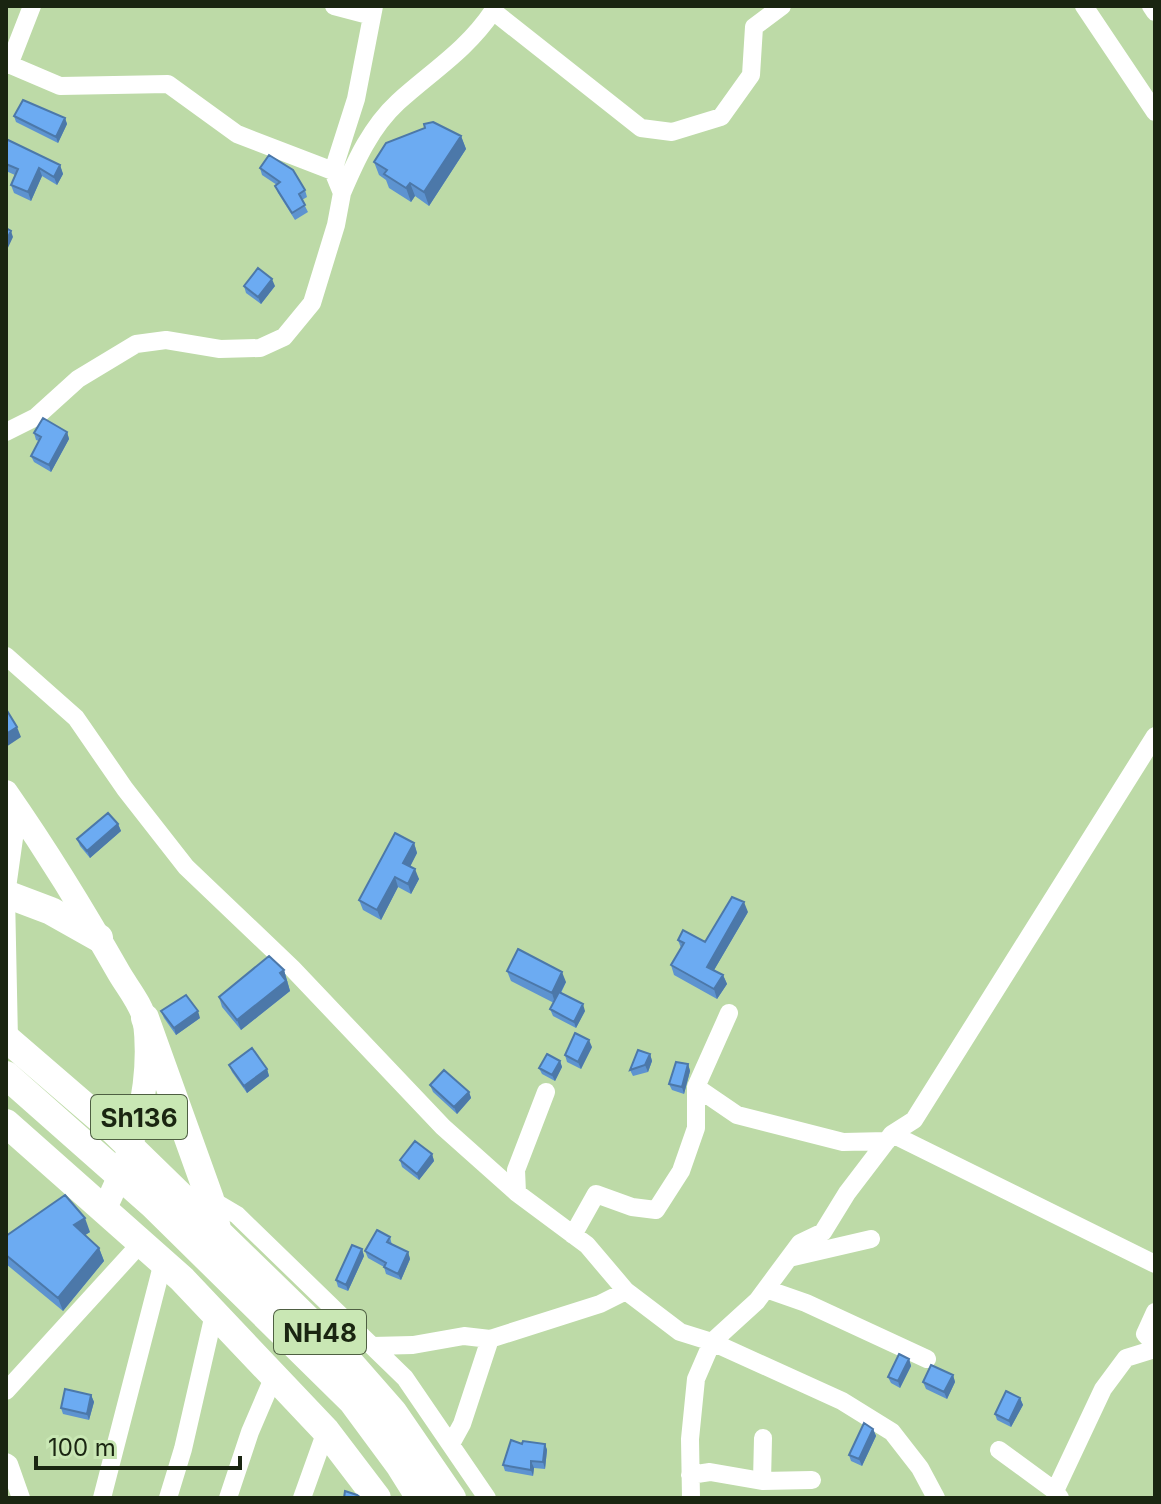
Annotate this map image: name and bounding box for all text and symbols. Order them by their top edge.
road number: Sh136 [91,1095,187,1139]
road number: NH48 [274,1310,366,1354]
scale bar [36,1420,240,1470]
text: 100 m [48,1433,116,1462]

